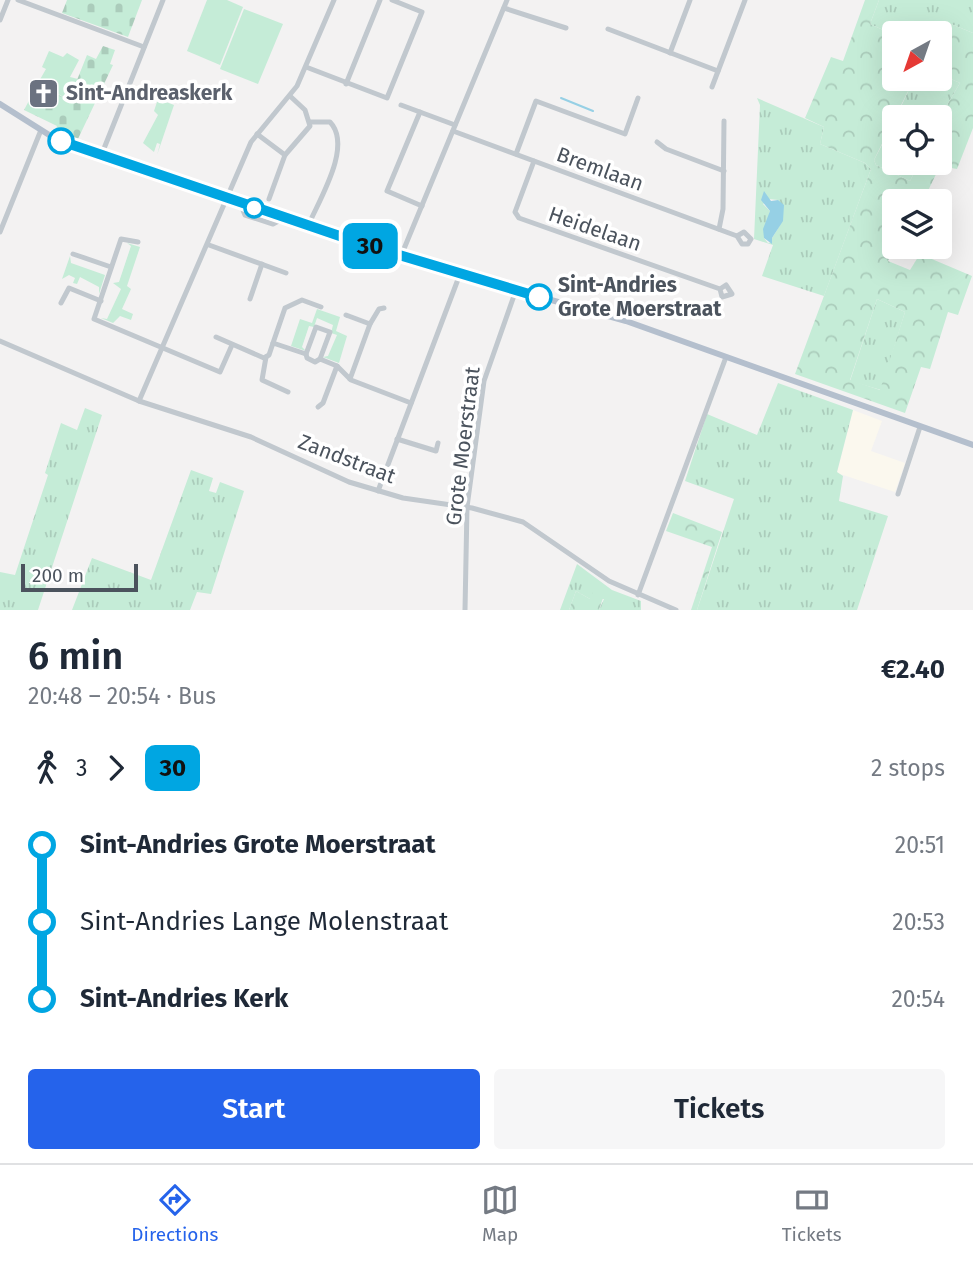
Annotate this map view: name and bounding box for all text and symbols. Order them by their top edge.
north arrow [882,21,952,91]
map controls [882,21,952,259]
church icon: Sint-Andreaskerk [26,76,60,110]
place label: Sint-Andreaskerk [66,80,233,106]
button: locate [882,105,952,175]
unlabelled marker [48,128,74,154]
street label: Bremlaan [553,141,647,197]
button: layers [882,189,952,259]
unlabelled marker [244,198,264,218]
street label: Heidelaan [545,201,645,257]
line badge: 30 [338,223,402,269]
text: 30 [357,232,383,260]
place label: Sint-Andries Grote Moerstraat [558,272,722,322]
marker: Sint-Andries Grote Moerstraat [526,284,552,310]
street label: Grote Moerstraat [440,365,486,527]
street label: Zandstraat [295,429,400,490]
scale bar [21,561,138,593]
text: 200 m [32,564,84,587]
text: 6 min [28,633,123,679]
text: €2.40 [881,654,945,685]
text: 20:48 – 20:54 · Bus [28,682,216,710]
icon: walk [28,749,66,787]
icon: forward [97,749,135,787]
text: 3 [76,754,87,782]
text: 30 [159,754,186,782]
text: 2 stops [871,754,945,782]
text: Sint-Andries Grote Moerstraat [80,829,436,860]
text: 20:51 [895,831,945,859]
text: Sint-Andries Lange Molenstraat [80,906,448,937]
text: 20:53 [892,908,945,936]
text: Sint-Andries Kerk [80,983,288,1014]
text: 20:54 [891,985,945,1013]
button: Start [28,1069,480,1149]
button: Tickets [494,1069,945,1149]
tab: Directions [131,1181,218,1246]
tab: Map [481,1181,519,1246]
tab: Tickets [782,1181,842,1246]

